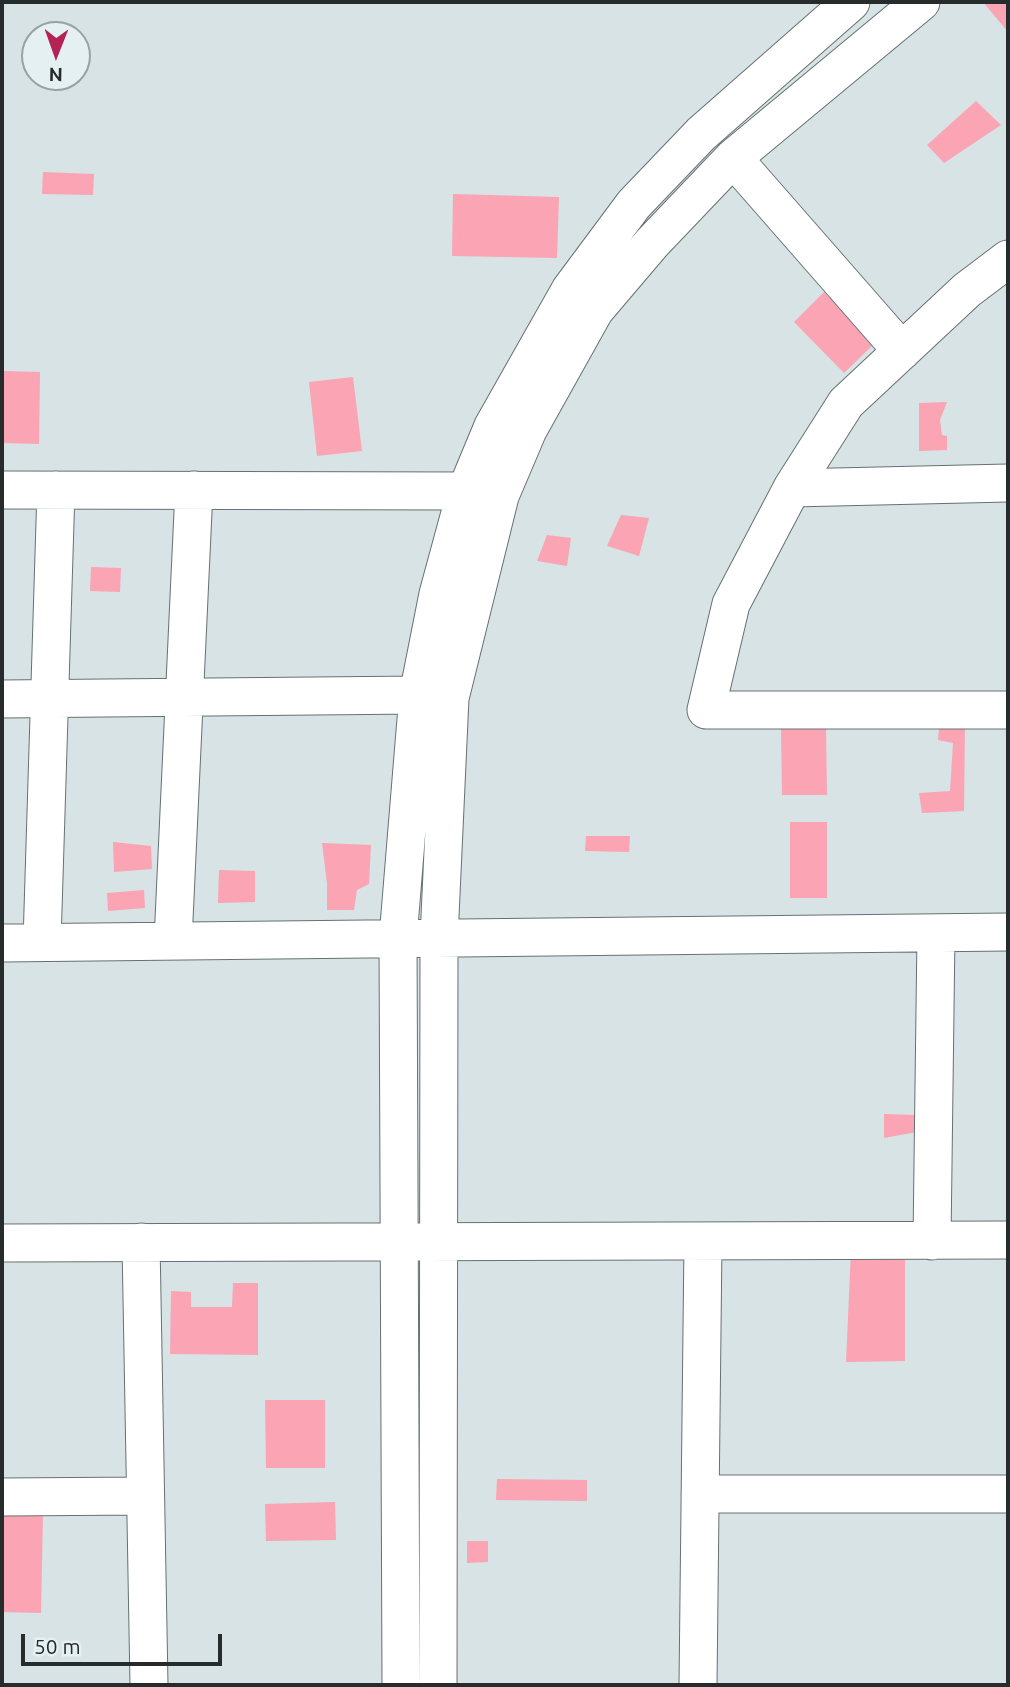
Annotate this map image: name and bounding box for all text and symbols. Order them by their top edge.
north arrow [21,21,91,91]
text: N [48,64,63,86]
scale bar [24,1620,226,1664]
text: 50 m [34,1634,81,1658]

